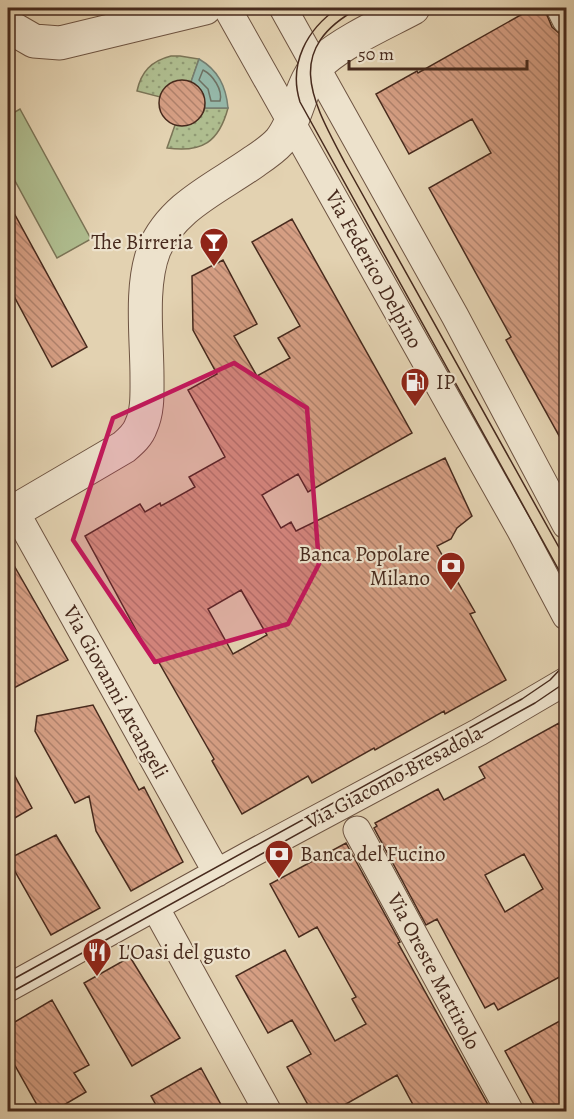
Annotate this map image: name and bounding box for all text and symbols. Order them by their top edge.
scale bar [349,33,528,71]
text: 50 m [358,42,394,66]
street label: Via Federico Delpino [318,184,429,353]
bar icon: The Birreria [198,226,230,268]
place label: The Birreria [91,228,193,256]
fuel station icon: IP [399,366,431,408]
place label: IP [436,368,456,396]
place label: Banca Popolare Milano [299,540,430,592]
bank icon: Banca Popolare Milano [435,550,467,592]
street label: Via Giovanni Arcangeli [56,599,175,784]
street label: Via Giacomo Bresadola [300,718,488,836]
bank icon: Banca del Fucino [263,838,295,880]
place label: Banca del Fucino [300,840,445,868]
street label: Via Oreste Mattirolo [380,887,487,1054]
restaurant icon: L'Oasi del gusto [81,936,113,978]
place label: L'Oasi del gusto [118,938,251,966]

